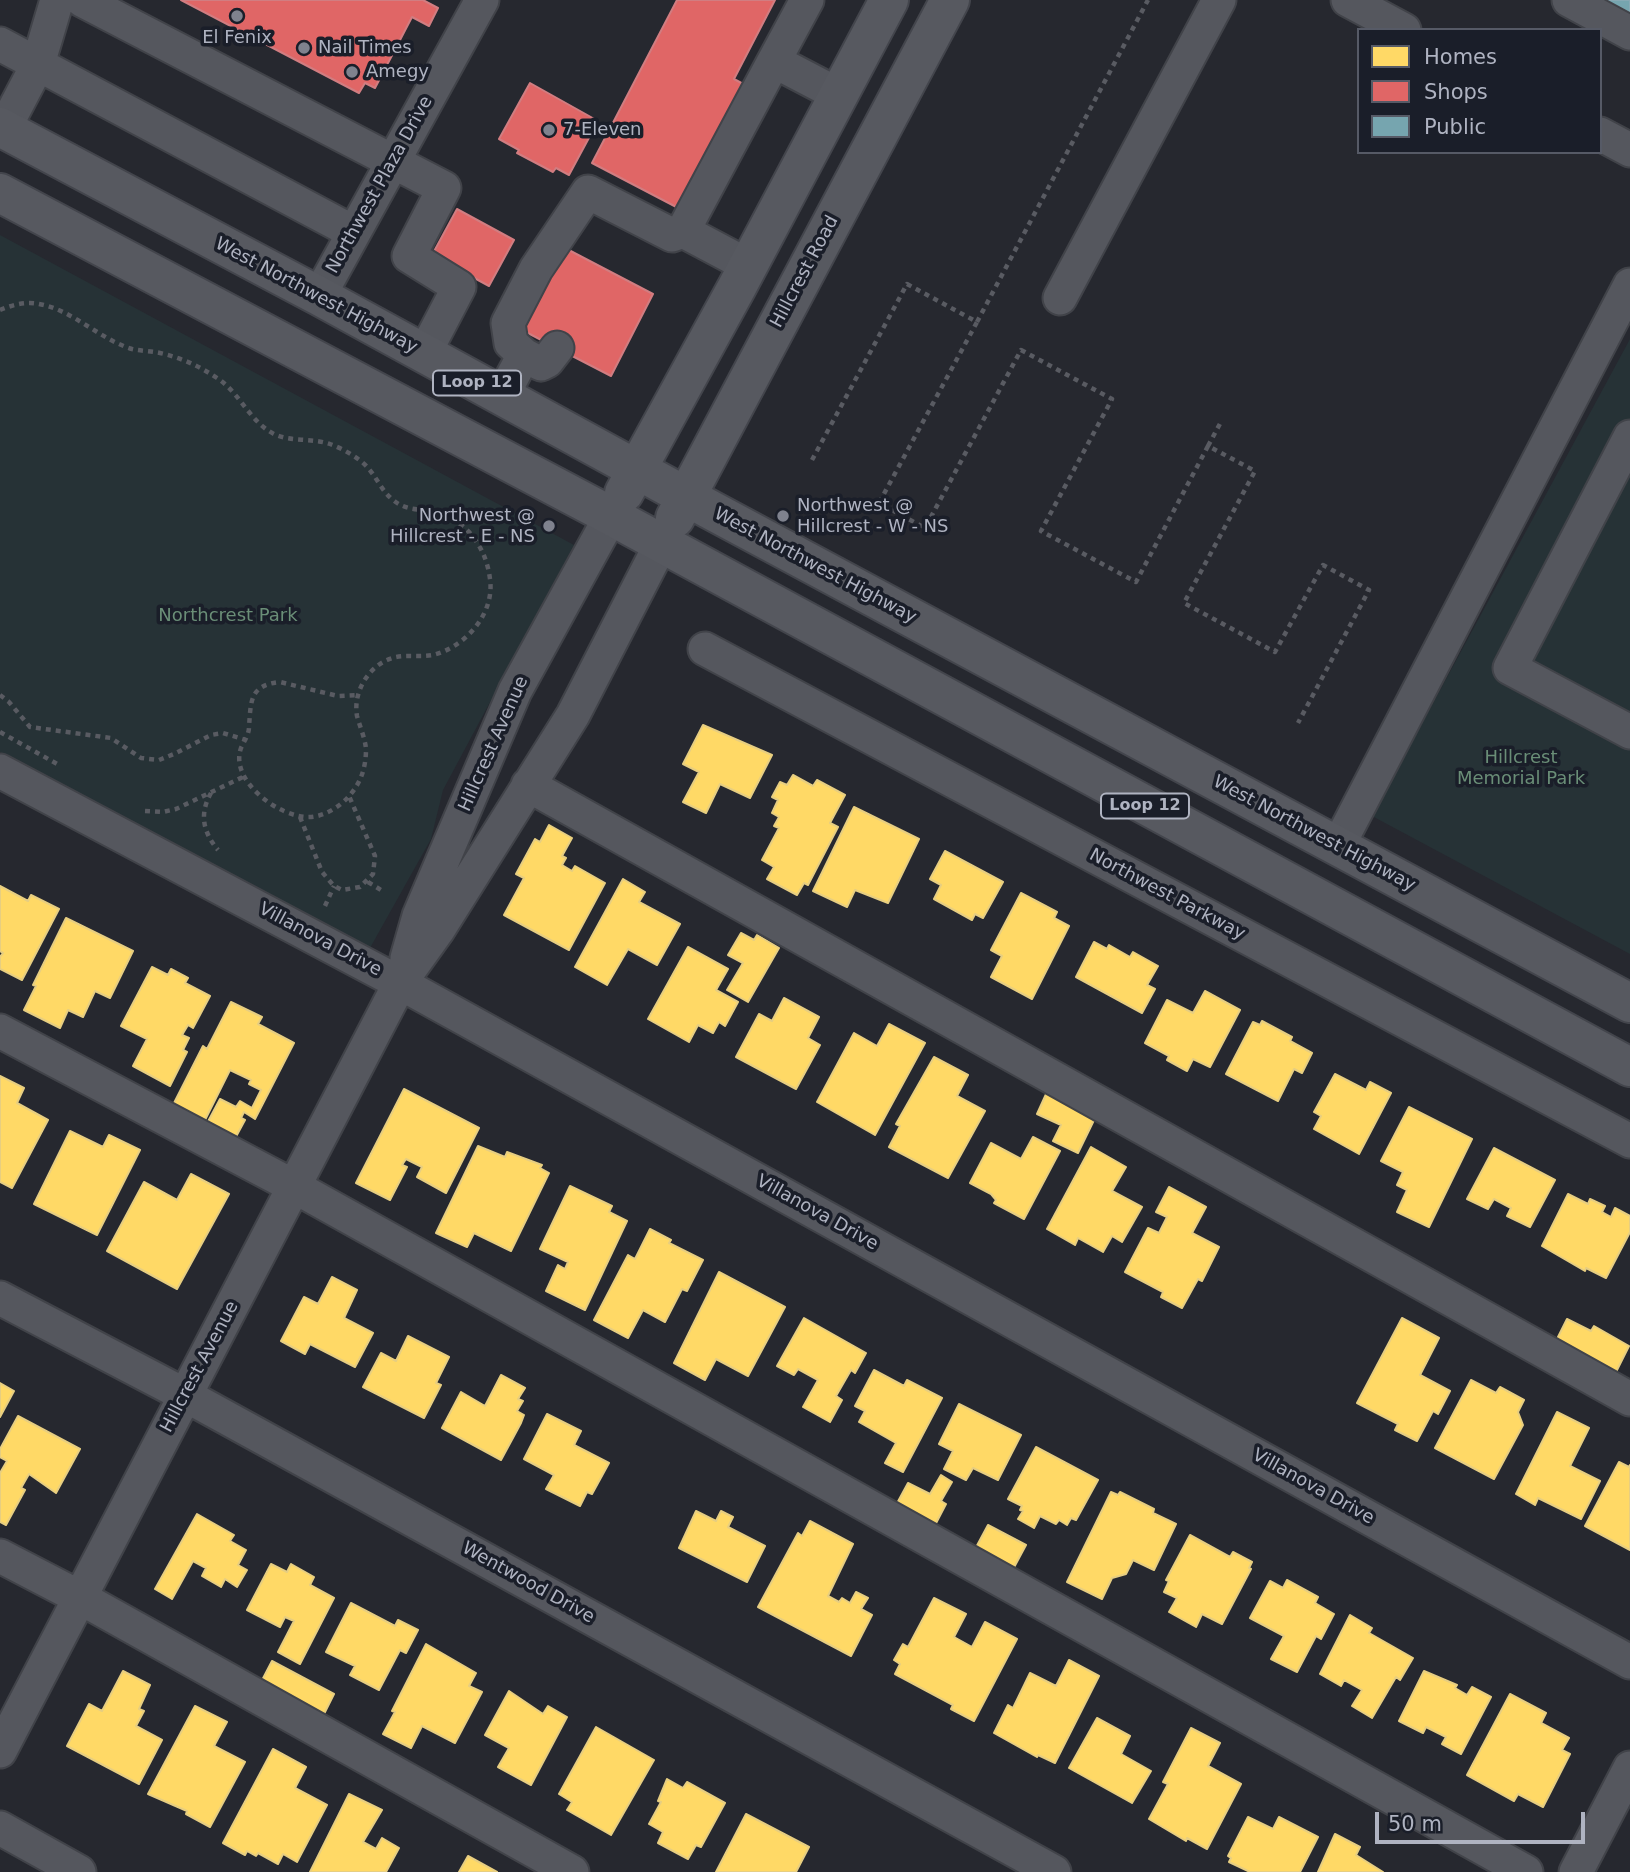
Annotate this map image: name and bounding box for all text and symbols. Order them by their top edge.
marker: El Fenix [229,8,245,24]
place label: El Fenix [202,27,272,49]
legend [1357,28,1602,154]
place label: Nail Times [318,37,412,59]
marker: Nail Times [296,40,312,56]
text: Homes [1424,45,1497,69]
place label: Amegy [366,61,429,83]
marker: Amegy [344,64,360,80]
text: Shops [1424,80,1488,104]
street label: Northwest Plaza Drive [322,93,438,277]
text: Public [1424,115,1486,139]
place label: 7-Eleven [563,119,642,141]
marker: 7-Eleven [541,122,557,138]
street label: Hillcrest Road [766,212,844,332]
street label: West Northwest Highway [211,233,421,359]
road number: Loop 12 [433,370,521,396]
place label: Northwest @ Hillcrest - W - NS [797,495,949,538]
street label: West Northwest Highway [710,503,920,629]
place label: Northwest @ Hillcrest - E - NS [390,505,535,548]
marker: Northwest @ Hillcrest - W - NS [775,508,791,524]
marker: Northwest @ Hillcrest - E - NS [541,518,557,534]
park label: Northcrest Park [158,605,298,627]
street label: Hillcrest Avenue [455,673,533,815]
park label: Hillcrest Memorial Park [1457,747,1585,790]
street label: West Northwest Highway [1209,771,1419,897]
road number: Loop 12 [1101,793,1189,818]
street label: Northwest Parkway [1085,845,1249,945]
street label: Villanova Drive [255,899,385,981]
street label: Villanova Drive [752,1171,882,1255]
street label: Hillcrest Avenue [156,1298,244,1436]
street label: Villanova Drive [1248,1445,1378,1529]
street label: Wentwood Drive [458,1538,598,1628]
scale bar [1378,1798,1588,1842]
text: 50 m [1388,1812,1442,1836]

